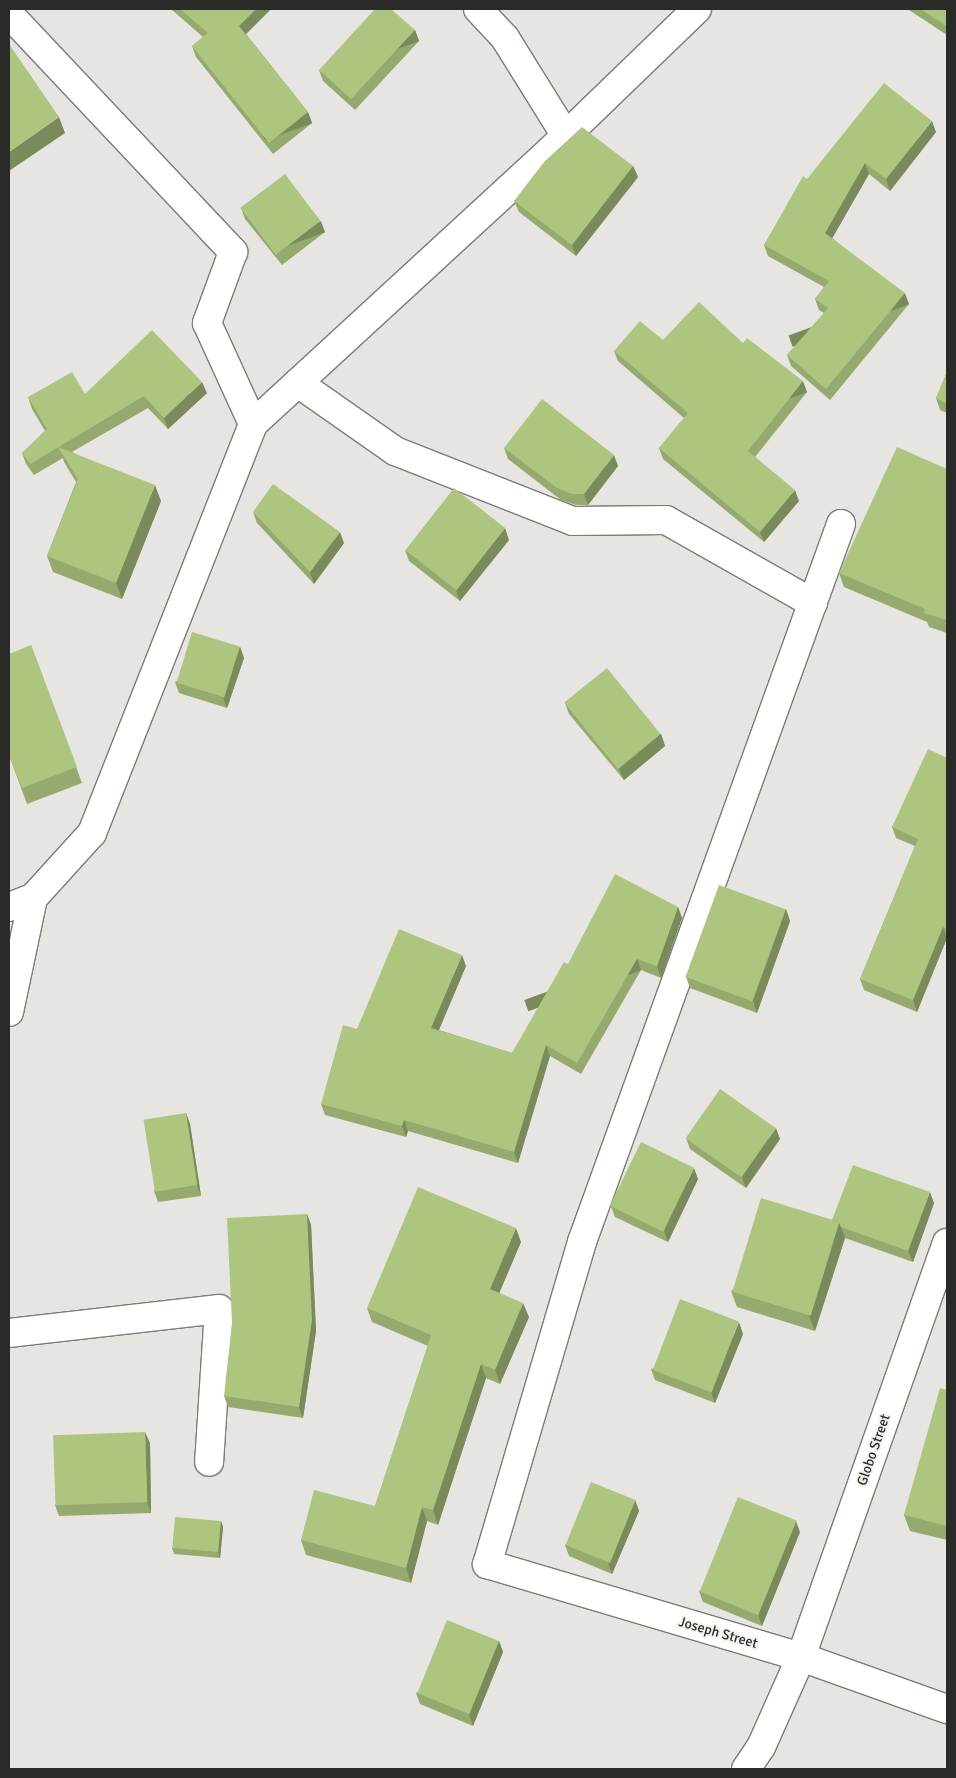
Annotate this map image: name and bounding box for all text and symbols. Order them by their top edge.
street label: Globo Street [854,1412,894,1488]
street label: Joseph Street [677,1614,759,1652]

